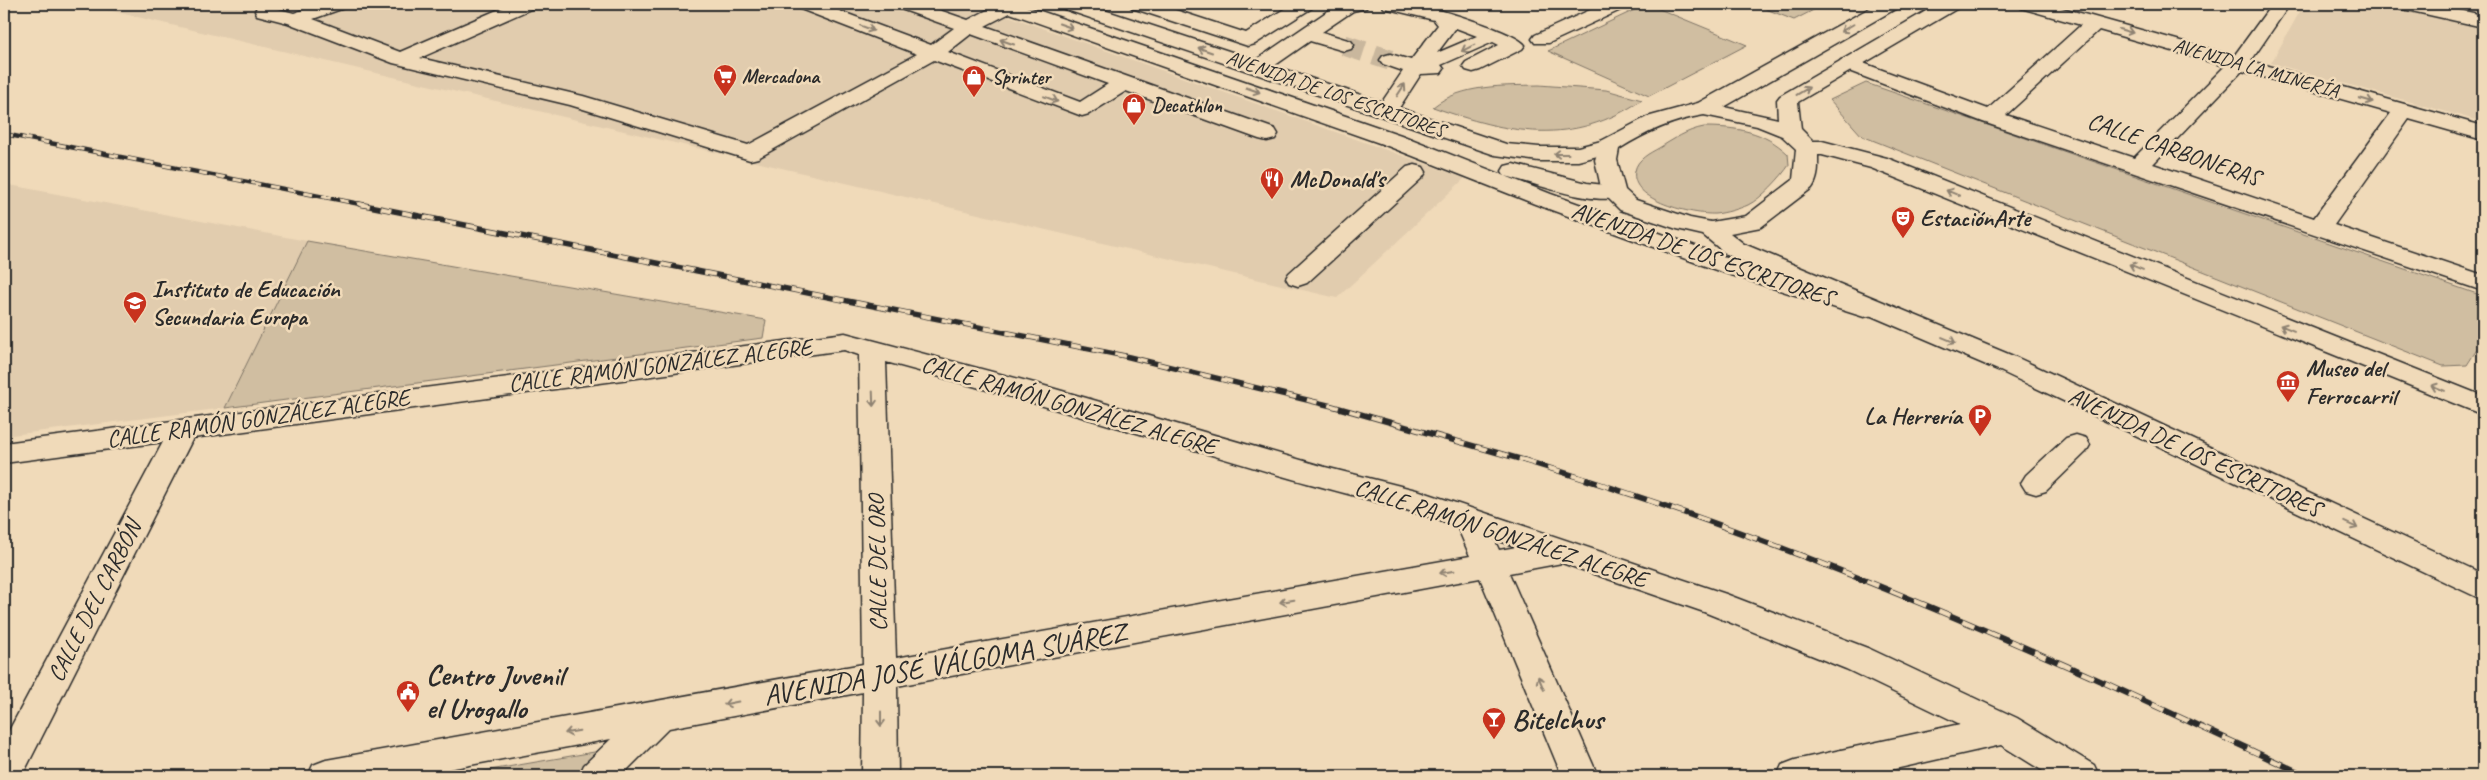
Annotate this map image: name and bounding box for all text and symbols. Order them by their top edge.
one-way arrow [1058,21,1074,31]
one-way arrow [859,23,874,33]
one-way arrow [1840,23,1855,33]
one-way arrow [2117,27,2133,36]
street label: AVENIDA LA MINERÍA [2170,32,2343,104]
one-way arrow [999,36,1015,46]
one-way arrow [1461,43,1476,53]
one-way arrow [1198,45,1214,54]
street label: AVENIDA DE LOS ESCRITORES [1223,45,1452,144]
supermarket icon: Mercadona [712,63,738,97]
place label: Mercadona [742,64,821,89]
shop icon: Sprinter [961,64,987,98]
place label: Sprinter [992,65,1053,90]
one-way arrow [1396,83,1406,97]
one-way arrow [1795,85,1809,95]
one-way arrow [1244,86,1260,95]
shop icon: Decathlon [1121,92,1147,126]
place label: Decathlon [1152,93,1223,118]
one-way arrow [1043,94,1058,104]
one-way arrow [2358,95,2374,105]
street label: CALLE CARBONERAS [2084,105,2267,194]
one-way arrow [1554,149,1570,159]
place label: McDonald's [1290,164,1388,194]
restaurant icon: McDonald's [1259,166,1285,200]
one-way arrow [1946,188,1961,197]
street label: AVENIDA DE LOS ESCRITORES [1568,195,1841,314]
place label: EstaciónArte [1920,203,2032,233]
theatre icon: EstaciónArte [1890,205,1916,239]
one-way arrow [2129,262,2144,272]
place label: Instituto de Educación Secundaria Europa [152,274,341,332]
school or university icon: Instituto de Educación Secundaria Europa [122,290,148,324]
one-way arrow [2280,323,2295,332]
street label: CALLE RAMÓN GONZÁLEZ ALEGRE [507,331,817,398]
one-way arrow [1941,335,1956,345]
street label: CALLE RAMÓN GONZÁLEZ ALEGRE [918,348,1223,462]
place label: Museo del Ferrocarril [2306,353,2401,411]
museum icon: Museo del Ferrocarril [2275,369,2301,403]
street label: AVENIDA DE LOS ESCRITORES [2064,380,2329,525]
street label: CALLE RAMÓN GONZÁLEZ ALEGRE [105,381,415,454]
one-way arrow [2431,383,2446,393]
one-way arrow [869,391,878,407]
place label: La Herrería [1864,401,1964,431]
parking icon: La Herrería [1967,403,1993,437]
street label: CALLE RAMÓN GONZÁLEZ ALEGRE [1351,472,1654,595]
street label: CALLE DEL ORO [861,492,893,632]
street label: CALLE DEL CARBÓN [41,512,149,686]
one-way arrow [2343,521,2358,530]
one-way arrow [1439,568,1455,578]
one-way arrow [1280,597,1296,607]
street label: AVENIDA JOSÉ VÁLGOMA SUÁREZ [761,613,1133,714]
place label: Centro Juvenil el Urogallo [426,657,570,727]
one-way arrow [1536,676,1546,691]
public building icon: Centro Juvenil el Urogallo [395,679,421,713]
one-way arrow [724,699,740,708]
place label: Bitelchus [1512,701,1606,738]
bar icon: Bitelchus [1481,706,1507,740]
one-way arrow [876,710,886,727]
one-way arrow [564,728,580,738]

